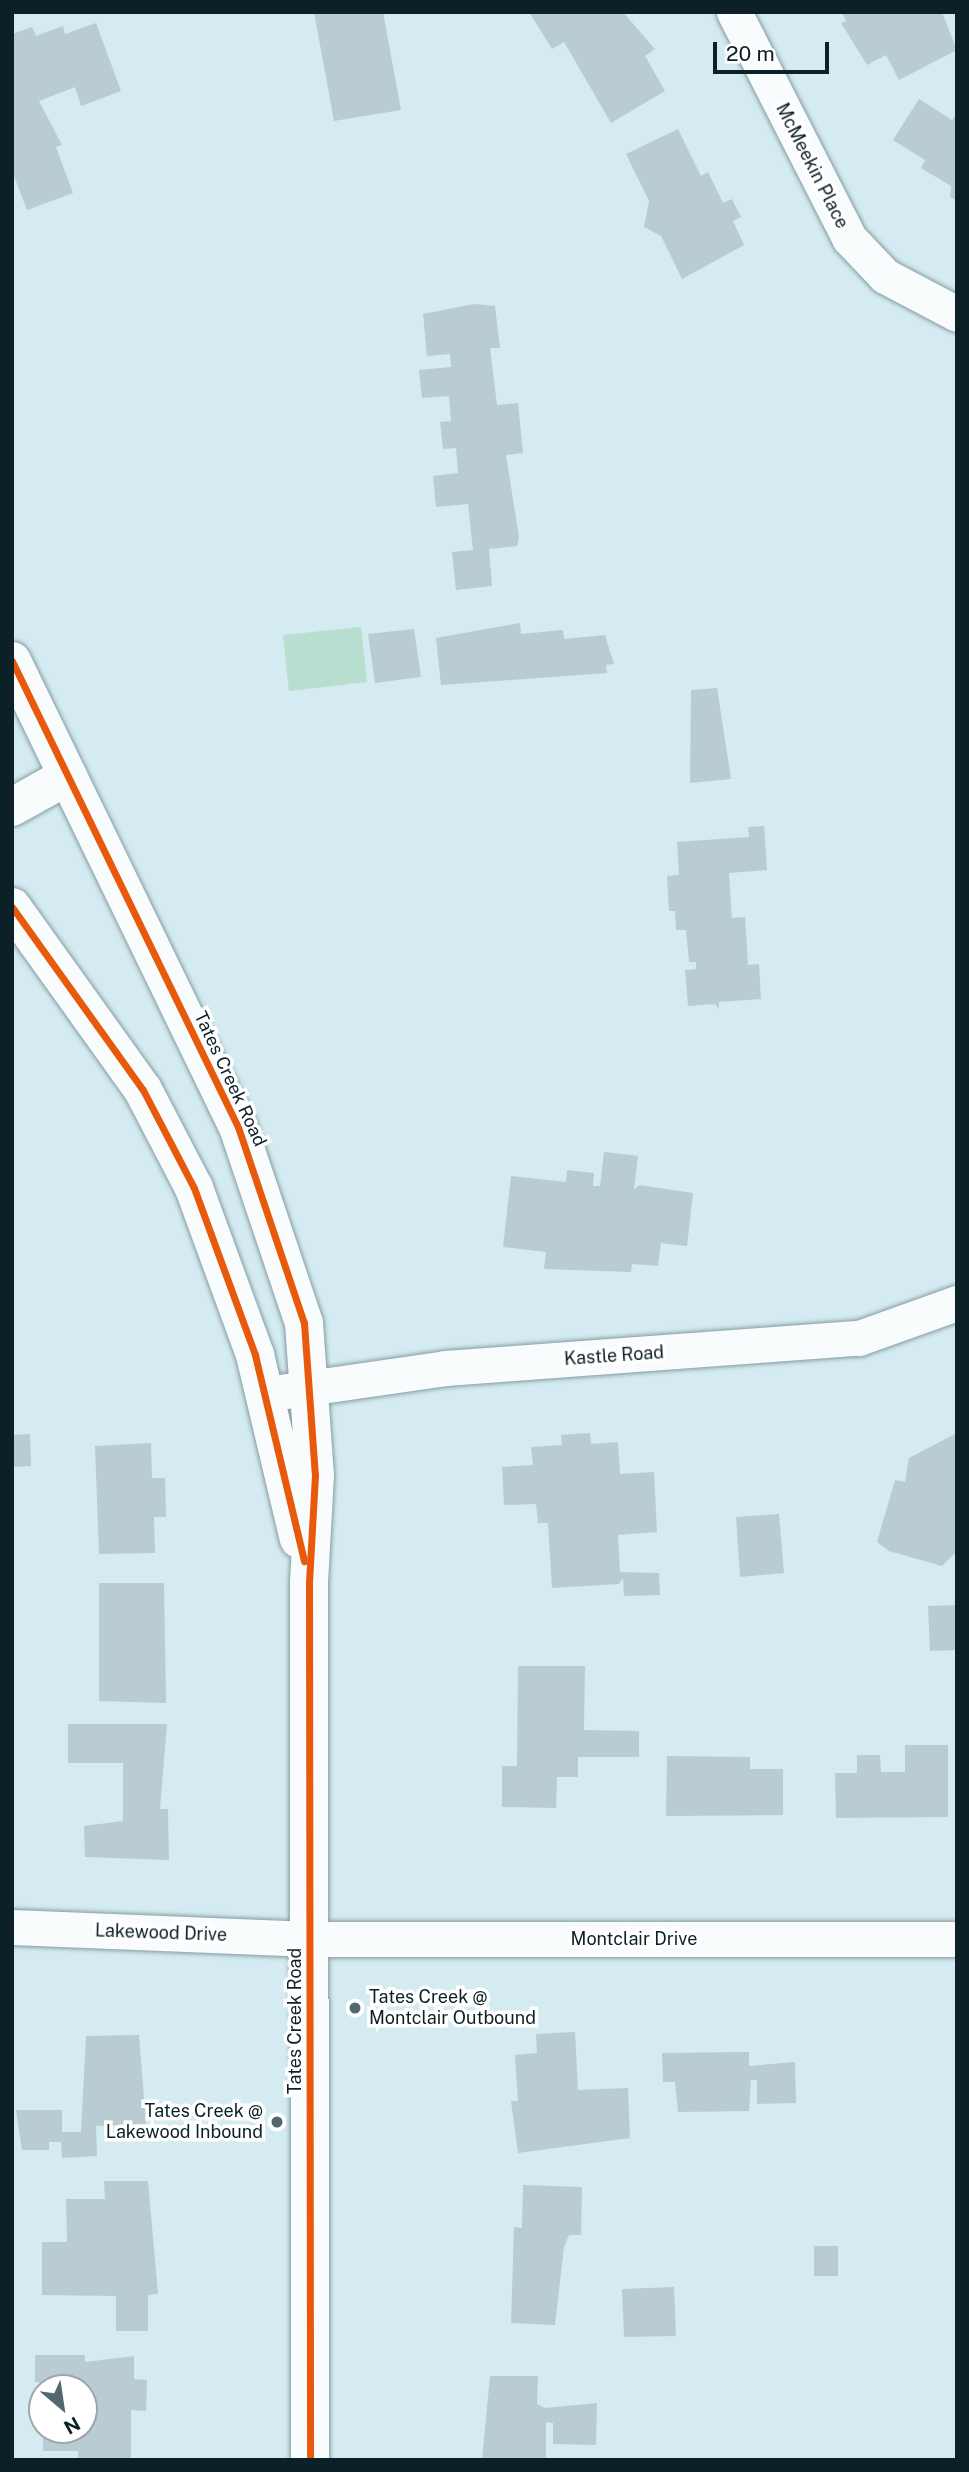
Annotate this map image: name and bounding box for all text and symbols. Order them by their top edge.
scale bar [717,28,832,72]
text: 20 m [726,41,775,66]
street label: McMeekin Place [771,100,853,232]
street label: Tates Creek Road [189,1008,271,1150]
street label: Kastle Road [563,1342,665,1370]
street label: Lakewood Drive [95,1920,227,1946]
street label: Montclair Drive [571,1928,697,1950]
street label: Tates Creek Road [284,1948,306,2094]
place label: Tates Creek @ Montclair Outbound [369,1987,536,2030]
marker: Tates Creek @ Montclair Outbound [347,2000,363,2016]
place label: Tates Creek @ Lakewood Inbound [106,2101,263,2144]
marker: Tates Creek @ Lakewood Inbound [269,2114,285,2130]
north arrow [28,2374,98,2444]
text: N [60,2412,84,2439]

